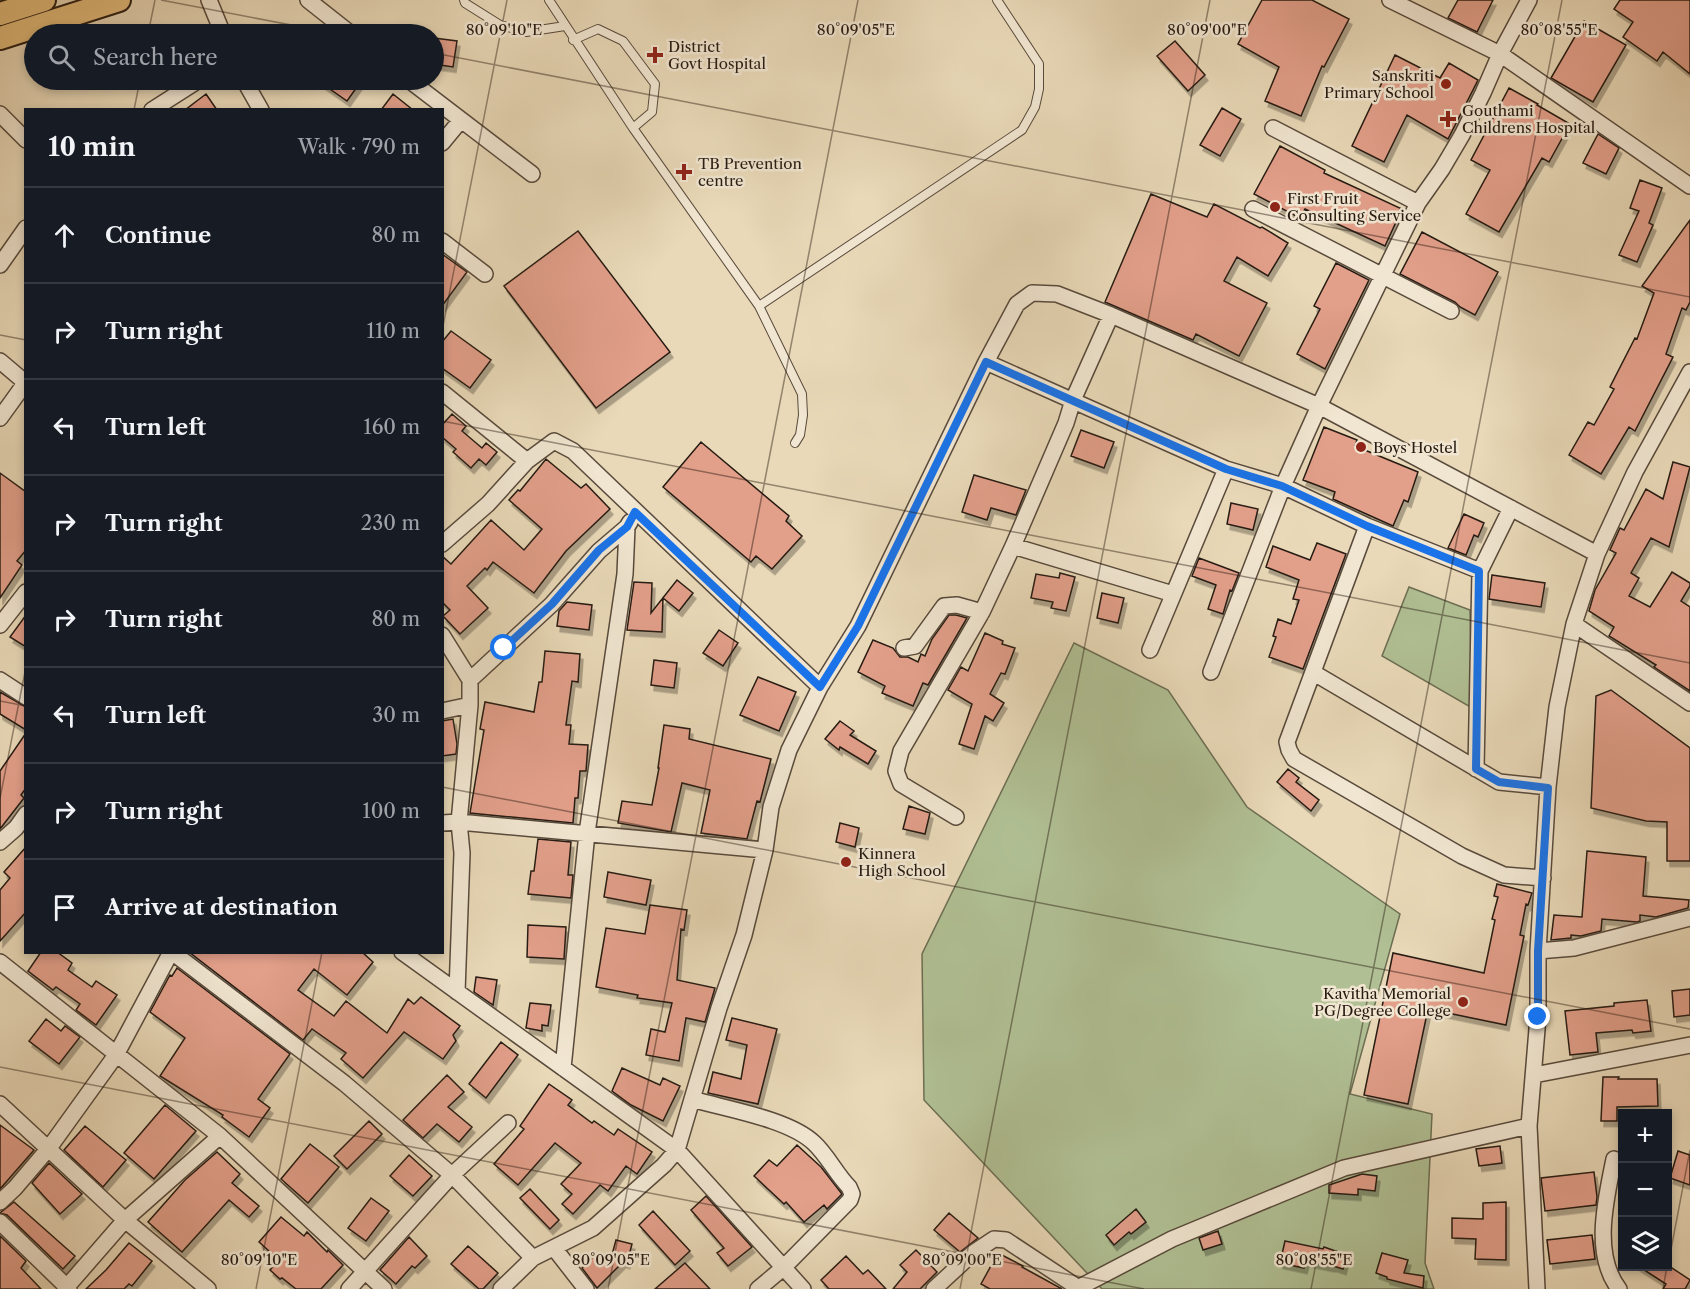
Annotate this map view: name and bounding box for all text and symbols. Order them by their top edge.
text: 80°09'10"E [466,20,542,39]
text: 80°09'05"E [817,20,895,39]
text: 80°09'00"E [1167,20,1247,39]
text: 80°08'55"E [1520,20,1598,39]
search box [24,24,444,90]
place label: District Govt Hospital [668,37,767,73]
icon: search [45,41,78,74]
text: Search here [93,44,218,71]
marker: District Govt Hospital [646,46,664,64]
place label: Sanskriti Primary School [1324,66,1435,102]
marker: Sanskriti Primary School [1439,77,1453,91]
place label: Gouthami Childrens Hospital [1462,101,1596,137]
marker: Gouthami Childrens Hospital [1439,110,1457,128]
text: 10 min [48,131,136,163]
text: Walk · 790 m [298,135,420,159]
place label: TB Prevention centre [698,154,802,190]
marker: TB Prevention centre [675,163,693,181]
place label: First Fruit Consulting Service [1287,189,1421,225]
marker: First Fruit Consulting Service [1268,200,1282,214]
icon: ahead [48,219,81,252]
text: Continue [105,222,211,249]
text: 80 m [372,223,420,247]
icon: right [48,315,81,348]
text: Turn right [105,318,223,345]
text: 110 m [367,319,420,343]
icon: left [48,411,81,444]
text: Turn left [105,414,206,441]
text: 160 m [363,415,420,439]
place label: Boys Hostel [1373,438,1458,457]
marker: Boys Hostel [1354,440,1368,454]
icon: right [48,507,81,540]
text: Turn right [105,510,223,537]
text: 230 m [361,511,420,535]
icon: right [48,603,81,636]
text: Turn right [105,606,223,633]
text: 80 m [372,607,420,631]
route start [490,634,516,660]
icon: left [48,699,81,732]
text: Turn left [105,702,206,729]
text: 30 m [372,703,420,727]
icon: right [48,795,81,828]
text: Turn right [105,798,223,825]
text: 100 m [362,799,420,823]
place label: Kinnera High School [858,844,946,880]
marker: Kinnera High School [839,855,853,869]
icon: arrive [48,891,81,924]
text: Arrive at destination [105,894,338,921]
place label: Kavitha Memorial PG/Degree College [1314,984,1452,1020]
marker: Kavitha Memorial PG/Degree College [1456,995,1470,1009]
route end [1524,1003,1550,1029]
map controls [1618,1109,1672,1271]
button: + [1618,1109,1672,1163]
button: − [1618,1163,1672,1217]
button: layers [1618,1217,1672,1271]
text: 80°09'10"E [221,1250,297,1269]
text: 80°09'05"E [572,1250,650,1269]
text: 80°09'00"E [922,1250,1002,1269]
text: 80°08'55"E [1275,1250,1353,1269]

